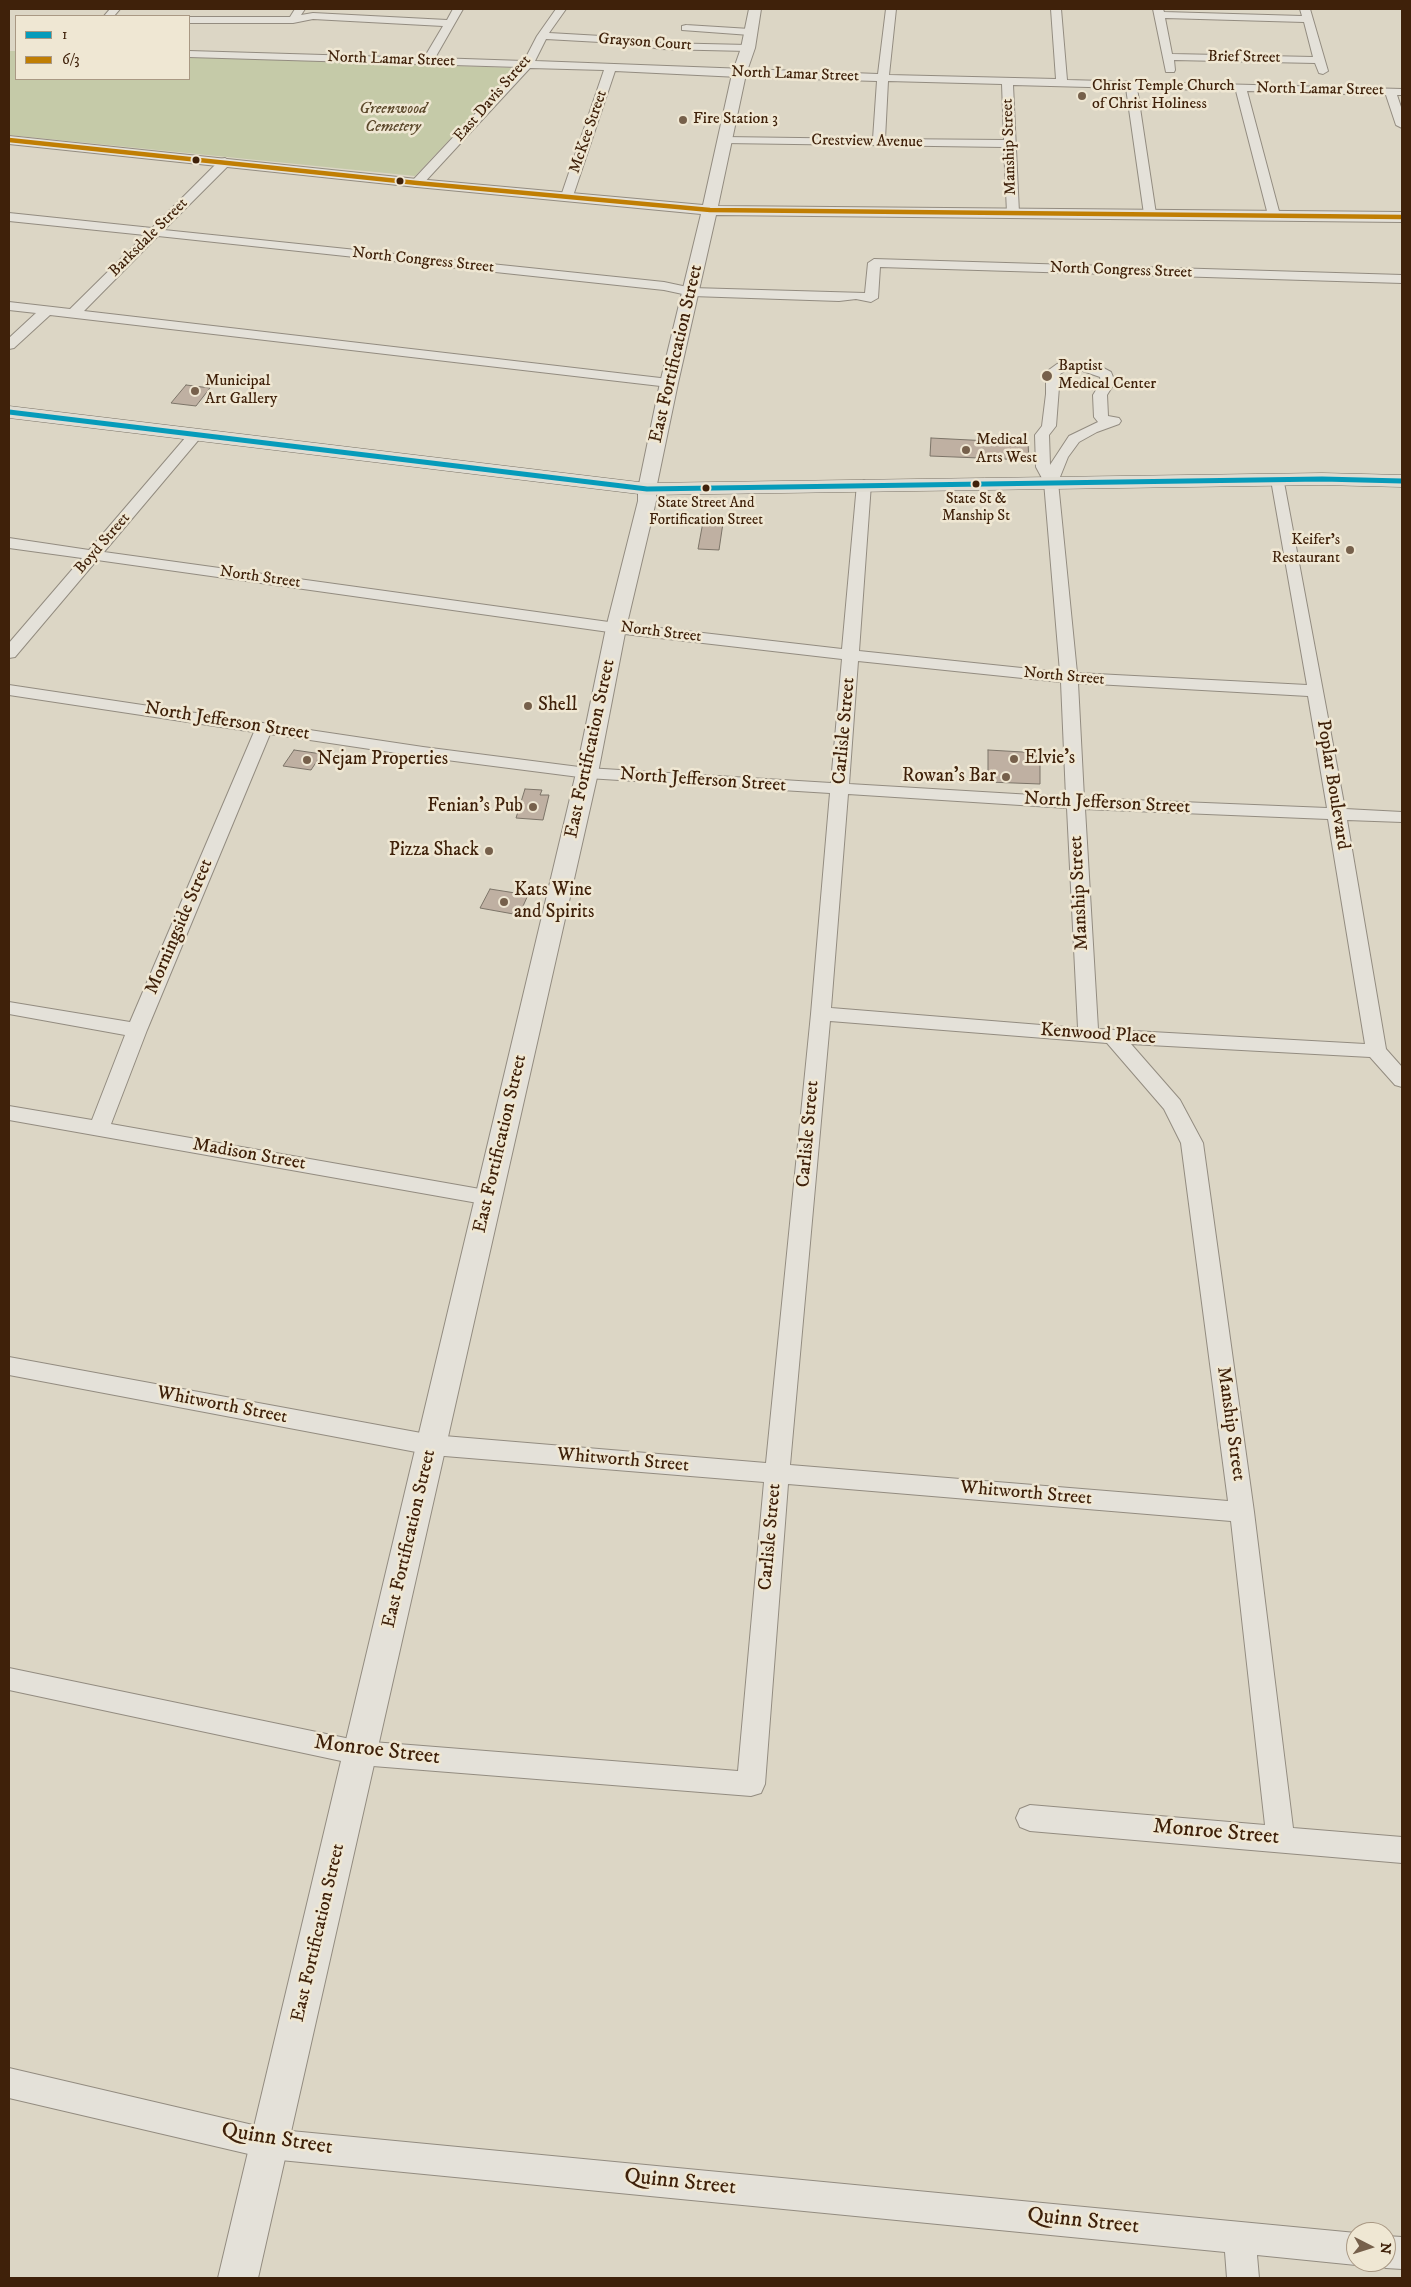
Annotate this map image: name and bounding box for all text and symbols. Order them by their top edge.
legend [15,15,190,80]
text: 1 [62,25,68,44]
street label: Grayson Court [598,30,692,56]
street label: North Lamar Street [327,48,455,72]
street label: Brief Street [1207,48,1281,68]
text: 6/3 [62,50,79,69]
street label: East Davis Street [450,52,536,146]
street label: North Lamar Street [731,63,859,87]
place label: Christ Temple Church of Christ Holiness [1092,77,1235,115]
street label: North Lamar Street [1256,79,1384,101]
street label: McKee Street [566,88,612,176]
marker: Christ Temple Church of Christ Holiness [1076,90,1088,102]
street label: Manship Street [999,98,1021,196]
park label: Greenwood Cemetery [359,100,427,138]
place label: Fire Station 3 [693,110,778,130]
marker: Fire Station 3 [677,114,689,126]
street label: Crestview Avenue [811,131,923,153]
unlabelled marker [191,155,201,165]
unlabelled marker [395,176,405,186]
street label: Barksdale Street [106,195,192,281]
street label: North Congress Street [351,244,495,278]
street label: North Congress Street [1049,259,1193,283]
street label: East Fortification Street [645,263,709,445]
place label: Baptist Medical Center [1058,357,1156,395]
marker: Baptist Medical Center [1040,369,1054,383]
place label: Municipal Art Gallery [205,372,277,410]
marker: Municipal Art Gallery [189,385,201,397]
place label: Medical Arts West [976,431,1037,469]
marker: Medical Arts West [960,444,972,456]
marker: State St & Manship St [971,479,981,489]
marker: State Street And Fortification Street [701,483,711,493]
place label: State St & Manship St [942,491,1010,526]
place label: State Street And Fortification Street [649,495,763,530]
street label: Boyd Street [71,510,135,578]
place label: Keifer's Restaurant [1272,531,1340,569]
marker: Keifer's Restaurant [1344,544,1356,556]
street label: North Street [218,563,302,593]
street label: North Street [619,619,703,647]
street label: East Fortification Street [561,657,621,841]
street label: North Street [1023,664,1105,690]
street label: Carlisle Street [829,677,861,785]
place label: Shell [538,695,577,717]
street label: North Jefferson Street [143,698,311,746]
marker: Shell [522,700,534,712]
street label: Poplar Boulevard [1310,718,1354,852]
place label: Elvie's [1024,748,1075,770]
place label: Nejam Properties [317,749,448,771]
marker: Elvie's [1008,753,1020,765]
marker: Nejam Properties [301,754,313,766]
street label: North Jefferson Street [619,764,787,798]
place label: Rowan's Bar [902,766,996,788]
marker: Rowan's Bar [1000,771,1012,783]
street label: North Jefferson Street [1023,788,1191,820]
place label: Fenian's Pub [427,796,523,818]
marker: Fenian's Pub [527,801,539,813]
street label: Manship Street [1066,835,1094,951]
place label: Pizza Shack [389,840,479,862]
marker: Pizza Shack [483,845,495,857]
street label: Morningside Street [141,856,219,998]
place label: Kats Wine and Spirits [514,880,594,924]
marker: Kats Wine and Spirits [498,896,510,908]
street label: Kenwood Place [1039,1020,1157,1050]
street label: East Fortification Street [469,1053,533,1235]
street label: Carlisle Street [793,1080,825,1188]
street label: Madison Street [191,1134,307,1176]
street label: Manship Street [1211,1365,1249,1483]
street label: Whitworth Street [155,1382,289,1430]
street label: Whitworth Street [556,1444,690,1478]
street label: East Fortification Street [378,1448,442,1630]
street label: Whitworth Street [959,1477,1093,1511]
street label: Carlisle Street [755,1483,787,1591]
street label: Monroe Street [313,1730,441,1772]
street label: Monroe Street [1152,1814,1280,1852]
street label: East Fortification Street [287,1842,351,2024]
street label: Quinn Street [219,2118,335,2162]
street label: Quinn Street [623,2164,737,2202]
street label: Quinn Street [1026,2203,1140,2241]
north arrow [1346,2222,1396,2272]
text: N [1375,2242,1394,2255]

